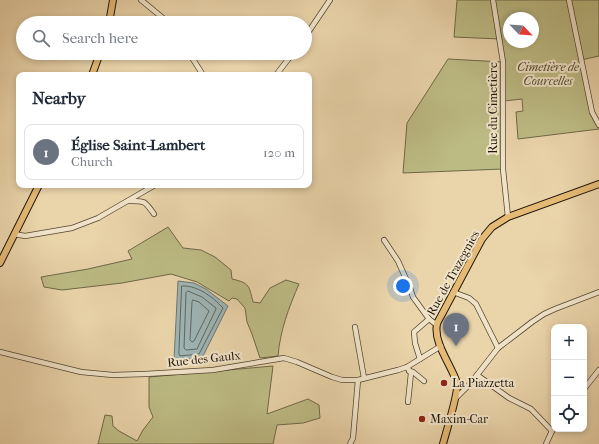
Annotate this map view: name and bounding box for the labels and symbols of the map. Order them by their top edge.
north arrow [503,12,539,48]
park label: Cimetière de Courcelles [517,60,580,88]
street label: Rue du Cimetière [486,62,500,154]
street label: Rue de Trazegnies [424,227,482,318]
your location [393,276,413,296]
pin: 1 [443,313,469,346]
street label: Rue des Gaulx [167,348,242,370]
place label: La Piazzetta [452,376,515,390]
marker: La Piazzetta [439,378,449,388]
place label: Maxim-Car [430,412,489,426]
marker: Maxim-Car [417,414,427,424]

